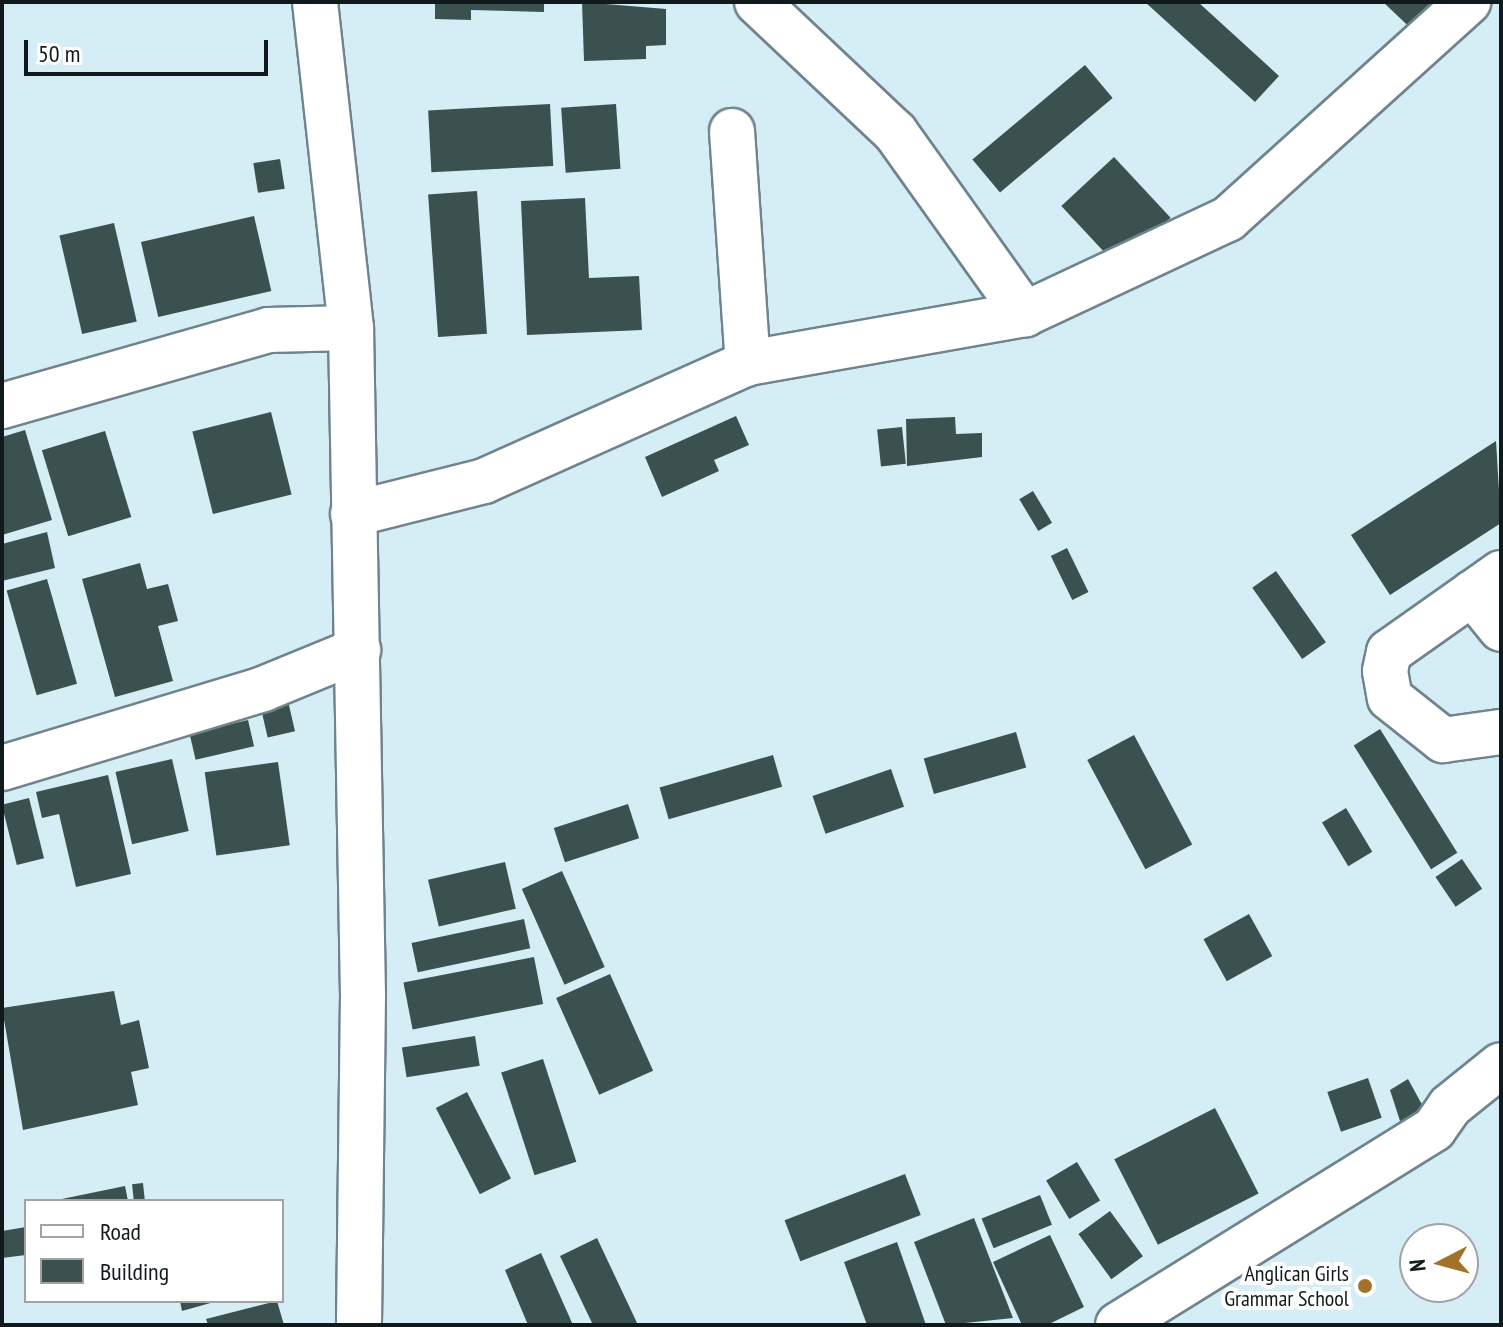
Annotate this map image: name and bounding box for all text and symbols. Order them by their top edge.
scale bar [28,24,272,74]
text: 50 m [38,38,80,69]
legend [24,1199,284,1303]
text: Road [100,1216,141,1247]
north arrow [1399,1223,1479,1303]
text: Building [100,1256,169,1287]
text: N [1403,1258,1432,1273]
place label: Anglican Girls Grammar School [1224,1260,1349,1312]
marker: Anglican Girls Grammar School [1356,1277,1374,1295]

